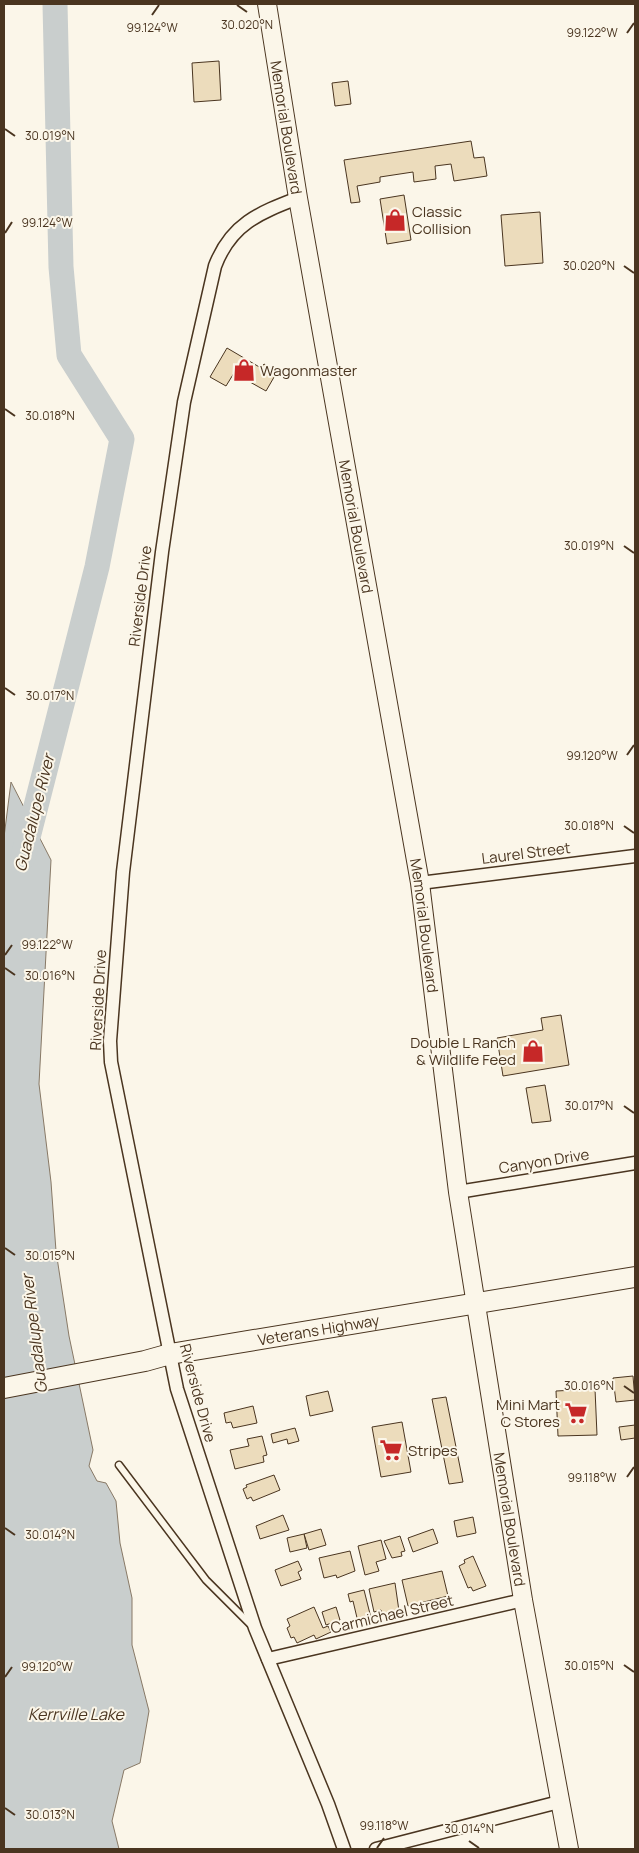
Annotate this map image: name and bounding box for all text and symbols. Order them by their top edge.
text: 30.020°N [221,16,273,33]
text: 99.124°W [126,19,178,36]
text: 99.122°W [566,24,618,41]
street label: Memorial Boulevard [266,59,308,196]
text: 30.019°N [25,127,75,144]
place label: Classic Collision [412,201,471,239]
shop icon: Classic Collision [382,207,408,233]
text: 99.124°W [21,214,73,231]
text: 30.020°N [563,257,615,274]
shop icon: Wagonmaster [231,357,257,383]
place label: Wagonmaster [260,360,358,381]
text: 30.018°N [25,407,75,424]
street label: Memorial Boulevard [334,458,379,595]
text: 30.019°N [564,537,614,554]
street label: Riverside Drive [123,544,157,648]
text: 30.017°N [26,687,74,704]
text: 99.120°W [566,747,619,764]
water label: Guadalupe River [9,750,60,874]
text: 30.018°N [564,817,614,834]
street label: Laurel Street [480,837,572,869]
street label: Memorial Boulevard [405,857,444,994]
text: 99.122°W [21,936,73,953]
street label: Riverside Drive [85,949,111,1051]
text: 30.016°N [25,967,75,984]
place label: Double L Ranch & Wildlife Feed [410,1032,516,1070]
shop icon: Double L Ranch & Wildlife Feed [520,1038,546,1064]
text: 30.017°N [565,1097,613,1114]
street label: Canyon Drive [497,1143,591,1178]
text: 30.015°N [25,1247,75,1264]
water label: Guadalupe River [15,1271,52,1395]
street label: Veterans Highway [256,1309,381,1350]
street label: Riverside Drive [175,1341,221,1445]
text: 30.016°N [564,1377,614,1394]
place label: Mini Mart C Stores [496,1394,560,1432]
supermarket icon: Mini Mart C Stores [563,1400,589,1426]
supermarket icon: Stripes [378,1437,404,1463]
place label: Stripes [408,1440,458,1461]
street label: Memorial Boulevard [489,1451,531,1588]
text: 99.118°W [567,1469,617,1486]
text: 30.014°N [25,1526,75,1543]
street label: Carmichael Street [328,1590,456,1638]
text: 30.015°N [564,1657,614,1674]
text: 99.120°W [21,1658,74,1675]
water label: Kerrville Lake [28,1703,126,1725]
text: 30.013°N [25,1806,75,1823]
text: 99.118°W [359,1817,409,1834]
text: 30.014°N [444,1820,494,1837]

